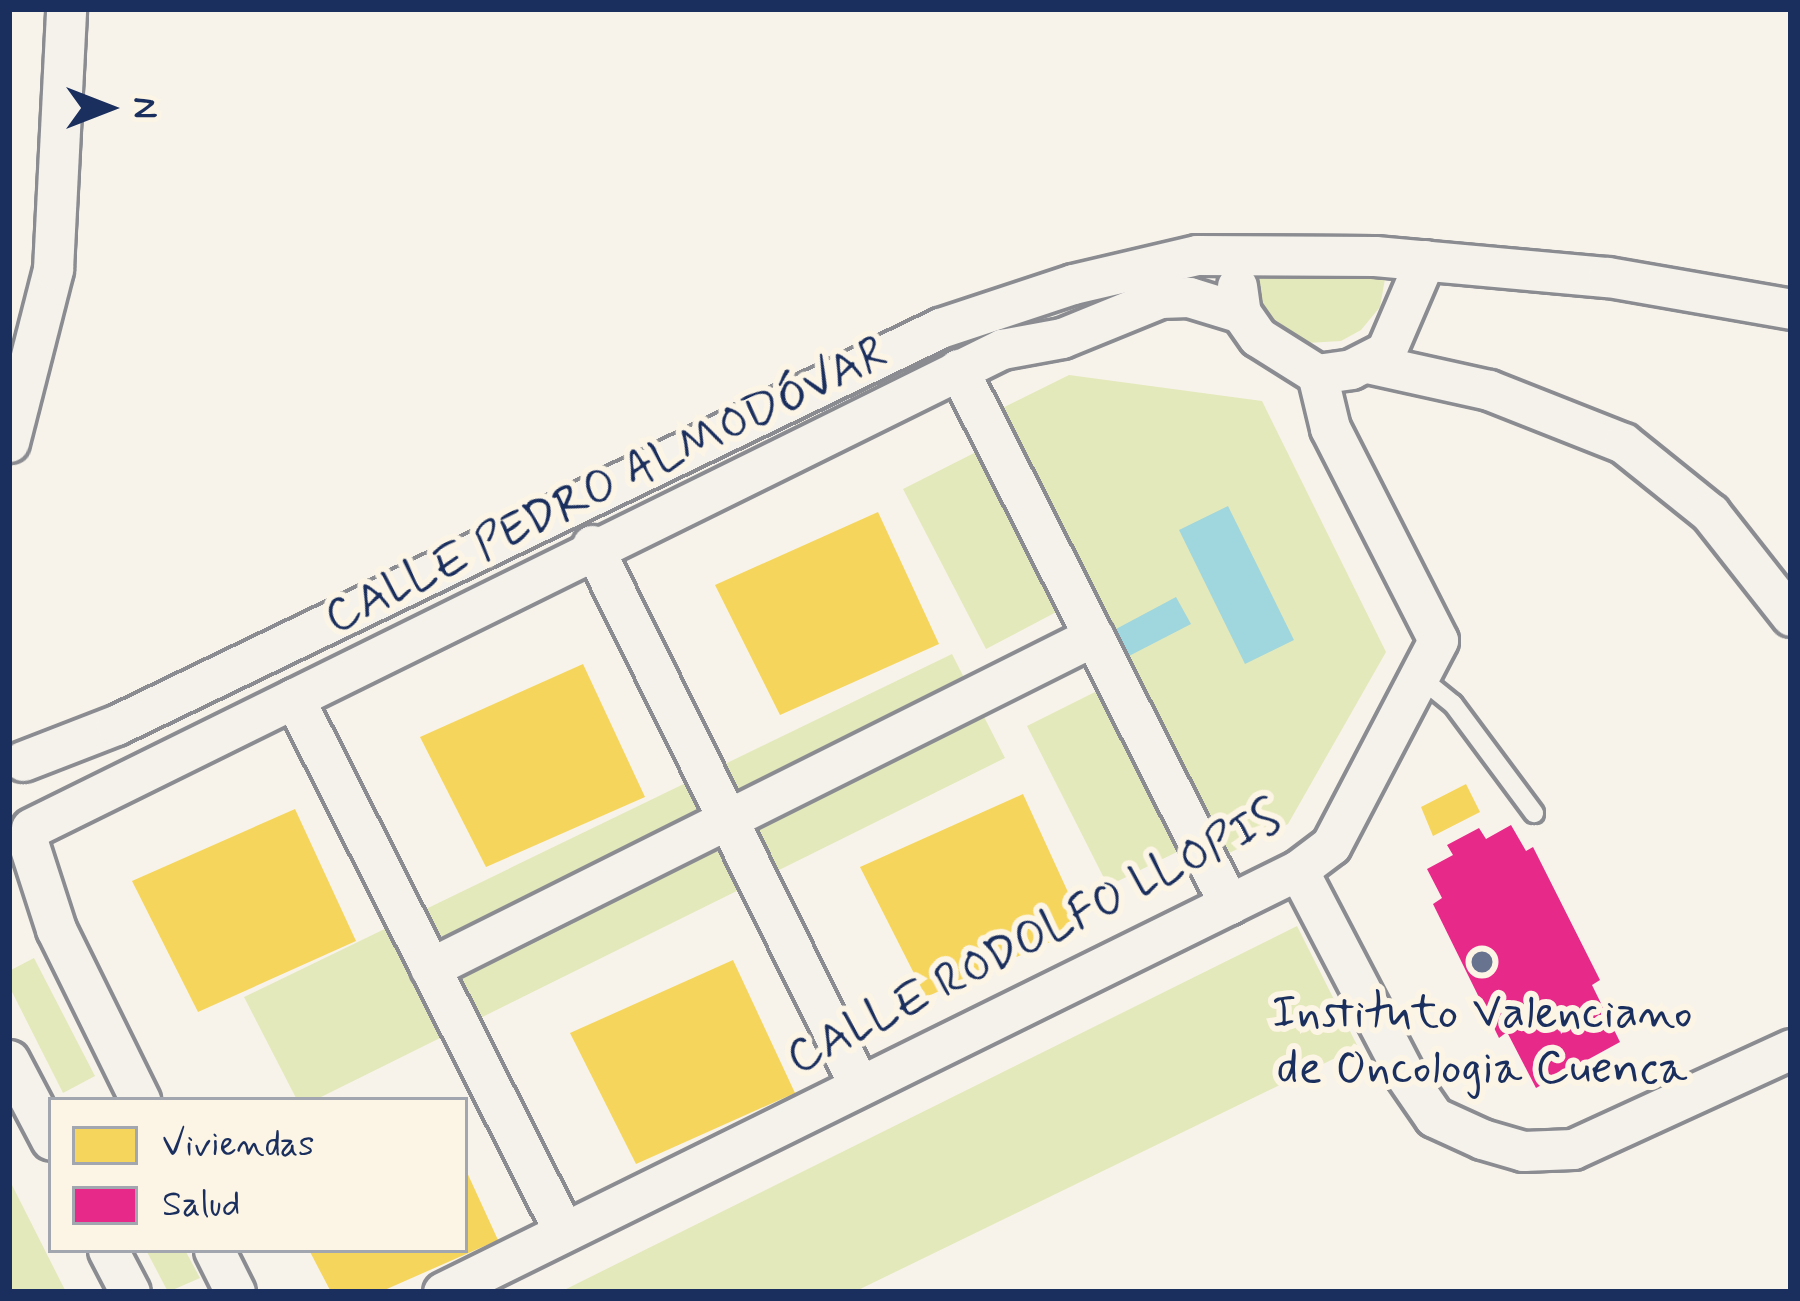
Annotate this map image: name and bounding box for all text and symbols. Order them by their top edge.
north arrow [48,48,168,168]
text: N [122,97,166,119]
street label: CALLE PEDRO ALMODÓVAR [314,324,898,648]
street label: CALLE RODOLFO LLOPIS [772,786,1296,1090]
marker: Instituto Valenciano de Oncologia Cuenca [1466,946,1498,978]
place label: Instituto Valenciano de Oncologia Cuenca [1269,984,1695,1097]
legend [48,1097,468,1253]
text: Viviendas [162,1122,314,1169]
text: Salud [162,1182,241,1229]

